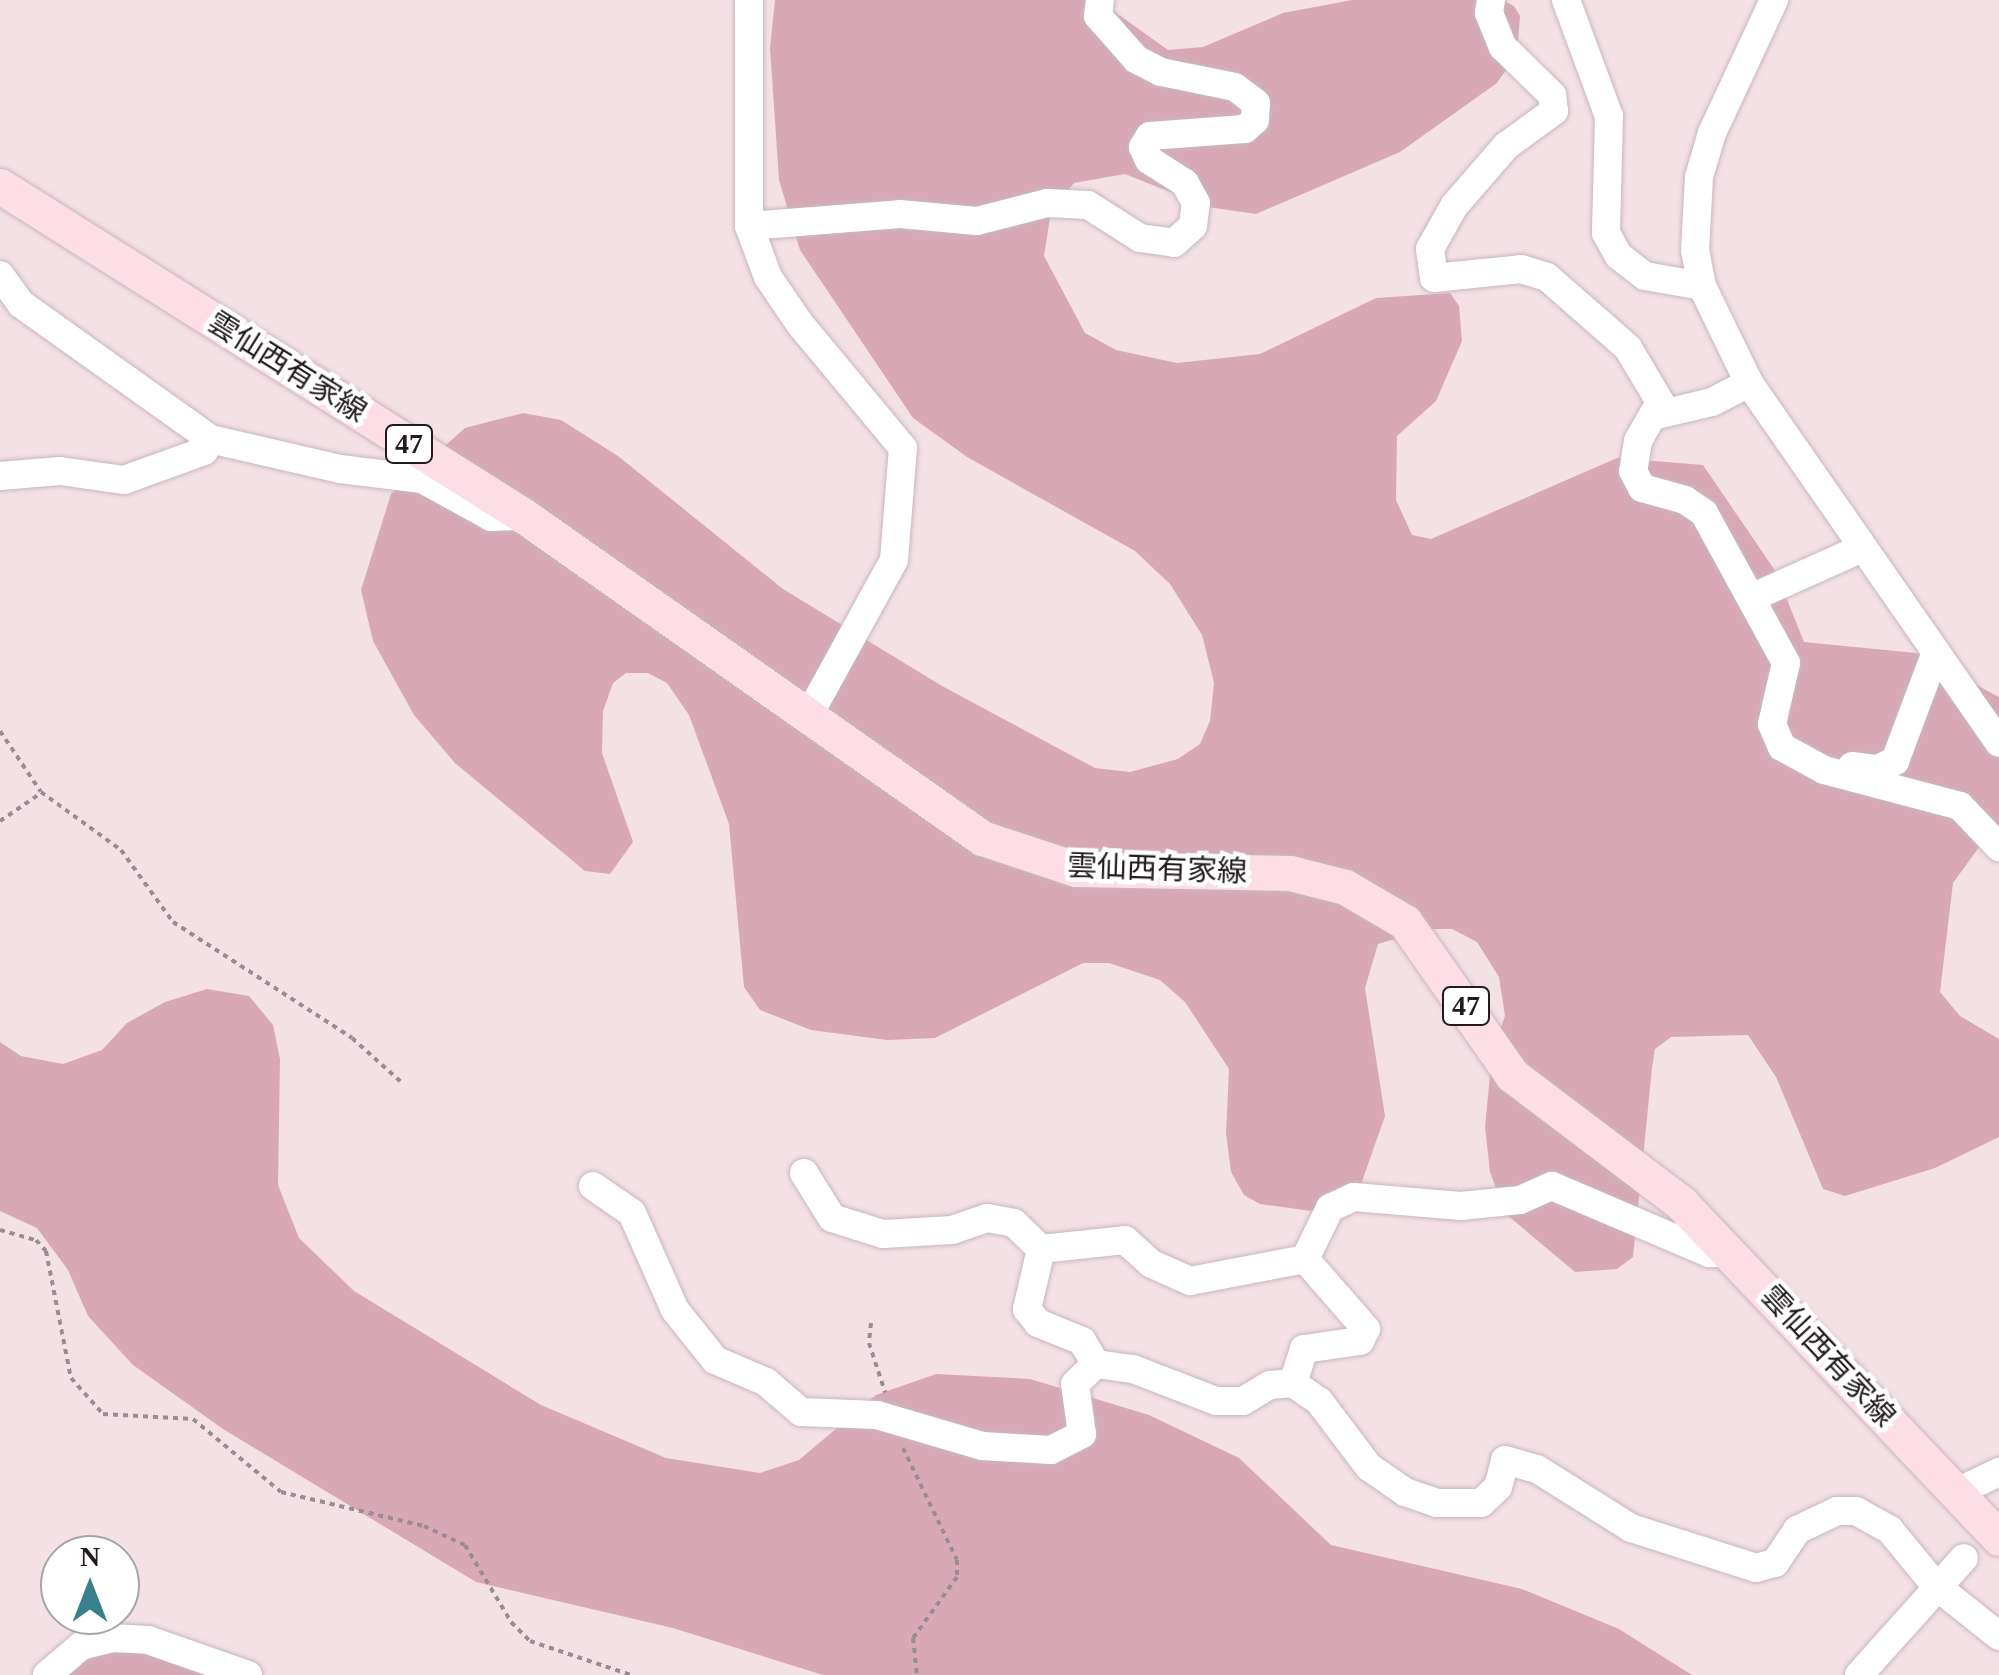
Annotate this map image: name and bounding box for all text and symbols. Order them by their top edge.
street label: 雲仙西有家線 [201,304,373,430]
road number: 47 [384,421,434,467]
street label: 雲仙西有家線 [1066,848,1248,890]
road number: 47 [1441,983,1491,1029]
street label: 雲仙西有家線 [1753,1278,1903,1434]
north arrow [40,1535,140,1635]
text: N [80,1541,100,1572]

